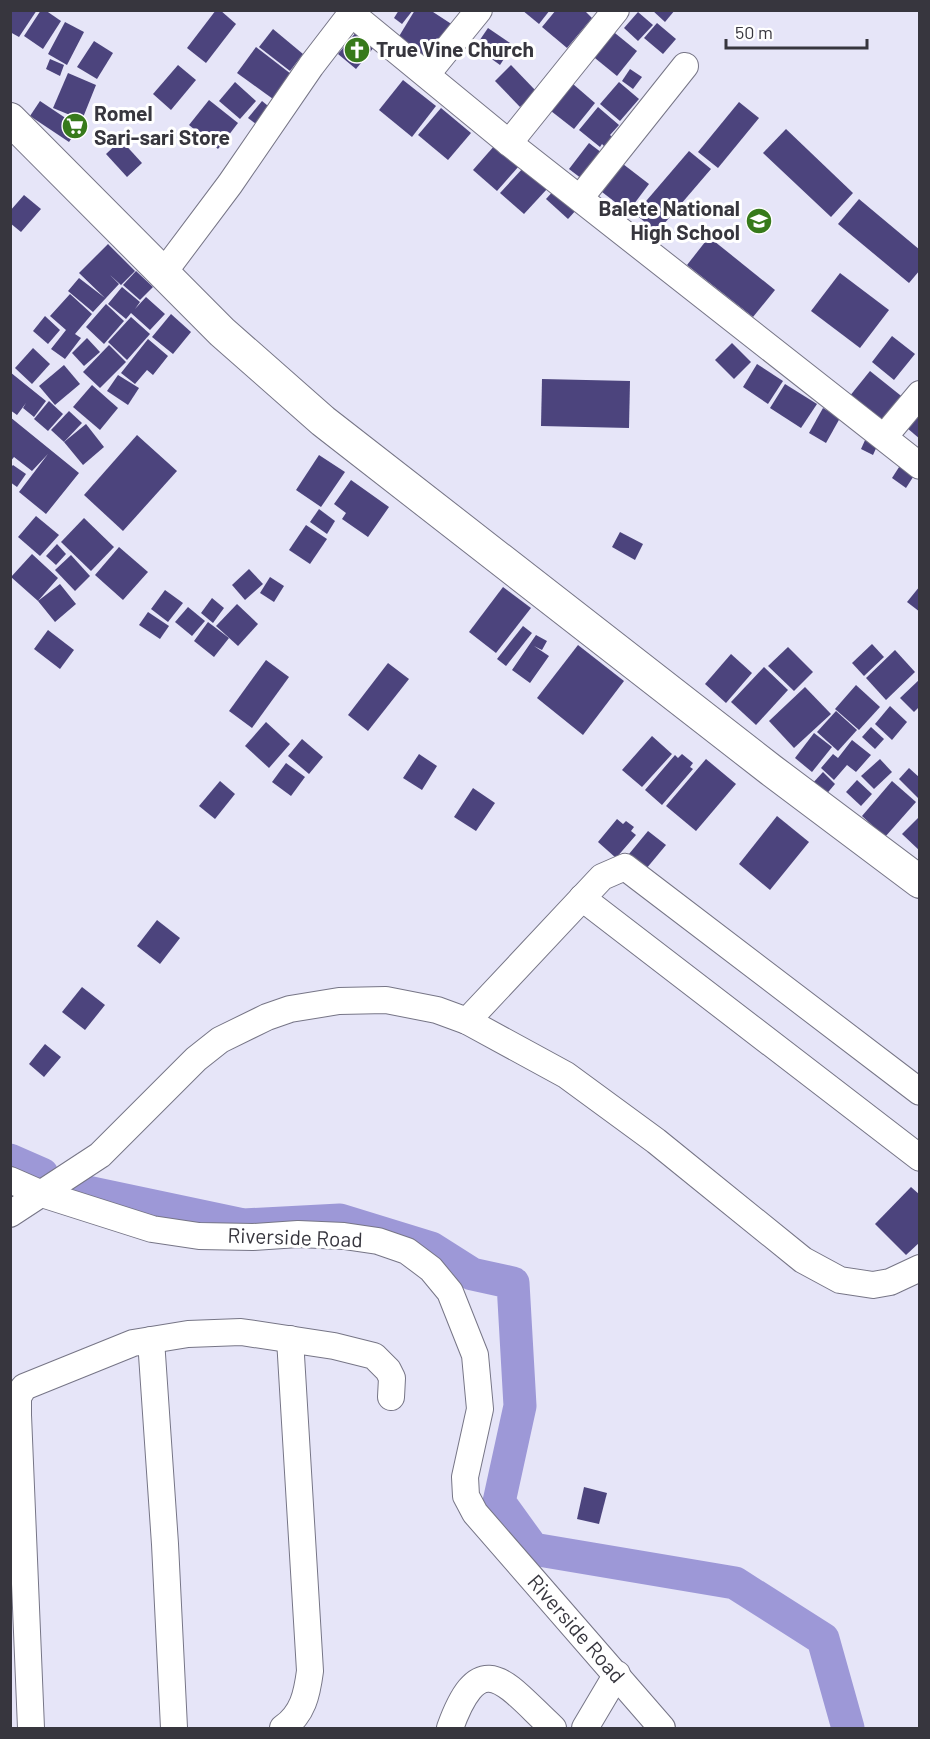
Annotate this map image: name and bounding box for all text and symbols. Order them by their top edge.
scale bar [726,12,867,50]
text: 50 m [735,21,773,43]
church icon: True Vine Church [342,35,372,65]
place label: True Vine Church [376,36,534,61]
place label: Romel Sari-sari Store [94,100,230,149]
supermarket icon: Romel Sari-sari Store [60,111,90,141]
place label: Balete National High School [599,195,740,244]
school or university icon: Balete National High School [744,206,774,236]
street label: Riverside Road [227,1222,363,1251]
street label: Riverside Road [523,1569,631,1687]

